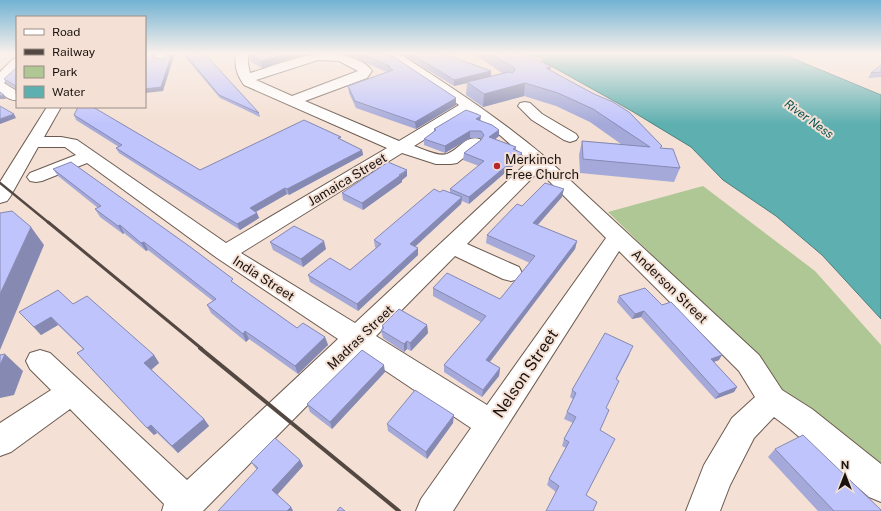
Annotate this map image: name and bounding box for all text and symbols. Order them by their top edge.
legend [16,16,146,108]
text: Road [52,25,80,39]
text: Railway [52,45,96,59]
text: Park [52,65,78,79]
text: Water [52,85,86,99]
water label: River Ness [782,97,836,142]
street label: Jamaica Street [305,150,389,209]
place label: Merkinch Free Church [505,152,579,182]
marker: Merkinch Free Church [492,161,502,171]
street label: Anderson Street [629,246,711,326]
street label: India Street [230,253,297,304]
street label: Madras Street [324,302,397,373]
street label: Nelson Street [489,325,562,421]
north arrow [825,455,865,495]
text: N [841,459,849,471]

